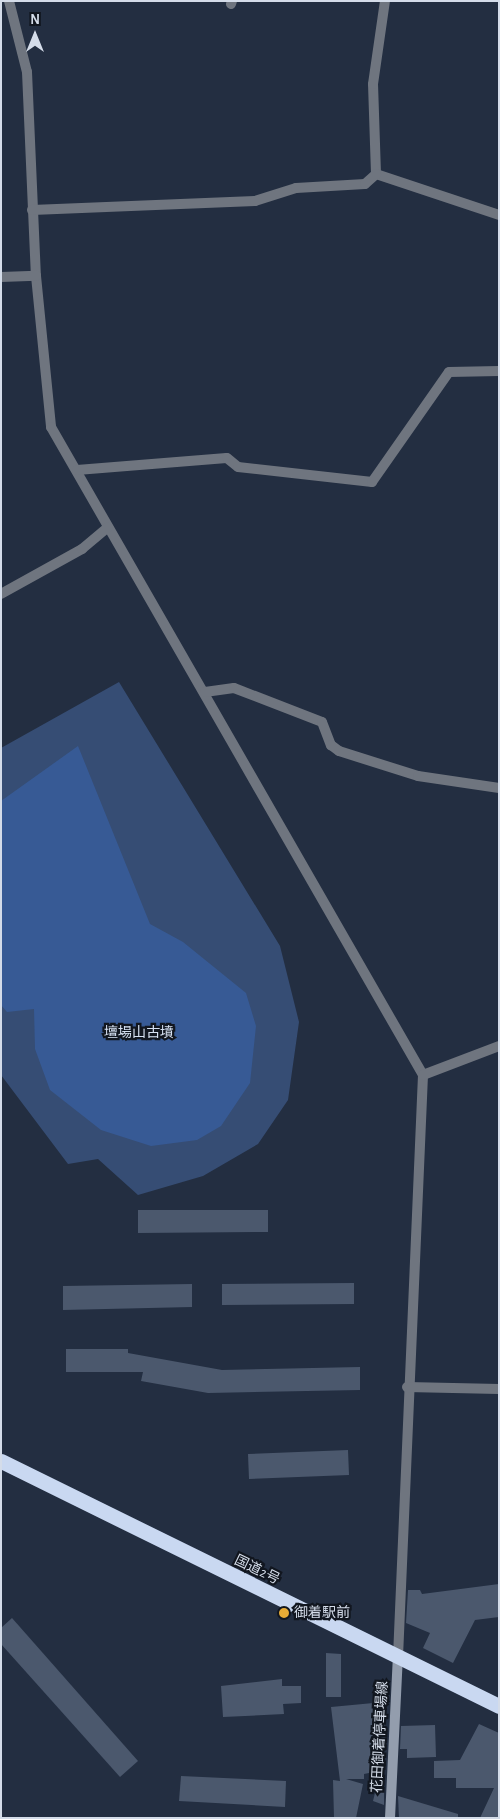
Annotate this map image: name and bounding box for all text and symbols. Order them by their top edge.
north arrow [10,10,60,60]
text: N [30,13,40,27]
park label: 壇場山古墳 [104,1025,174,1041]
street label: 国道2号 [232,1552,282,1588]
place label: 御着駅前 [294,1605,350,1621]
marker: 御着駅前 [278,1607,290,1619]
street label: 花田御着停車場線 [369,1681,391,1793]

